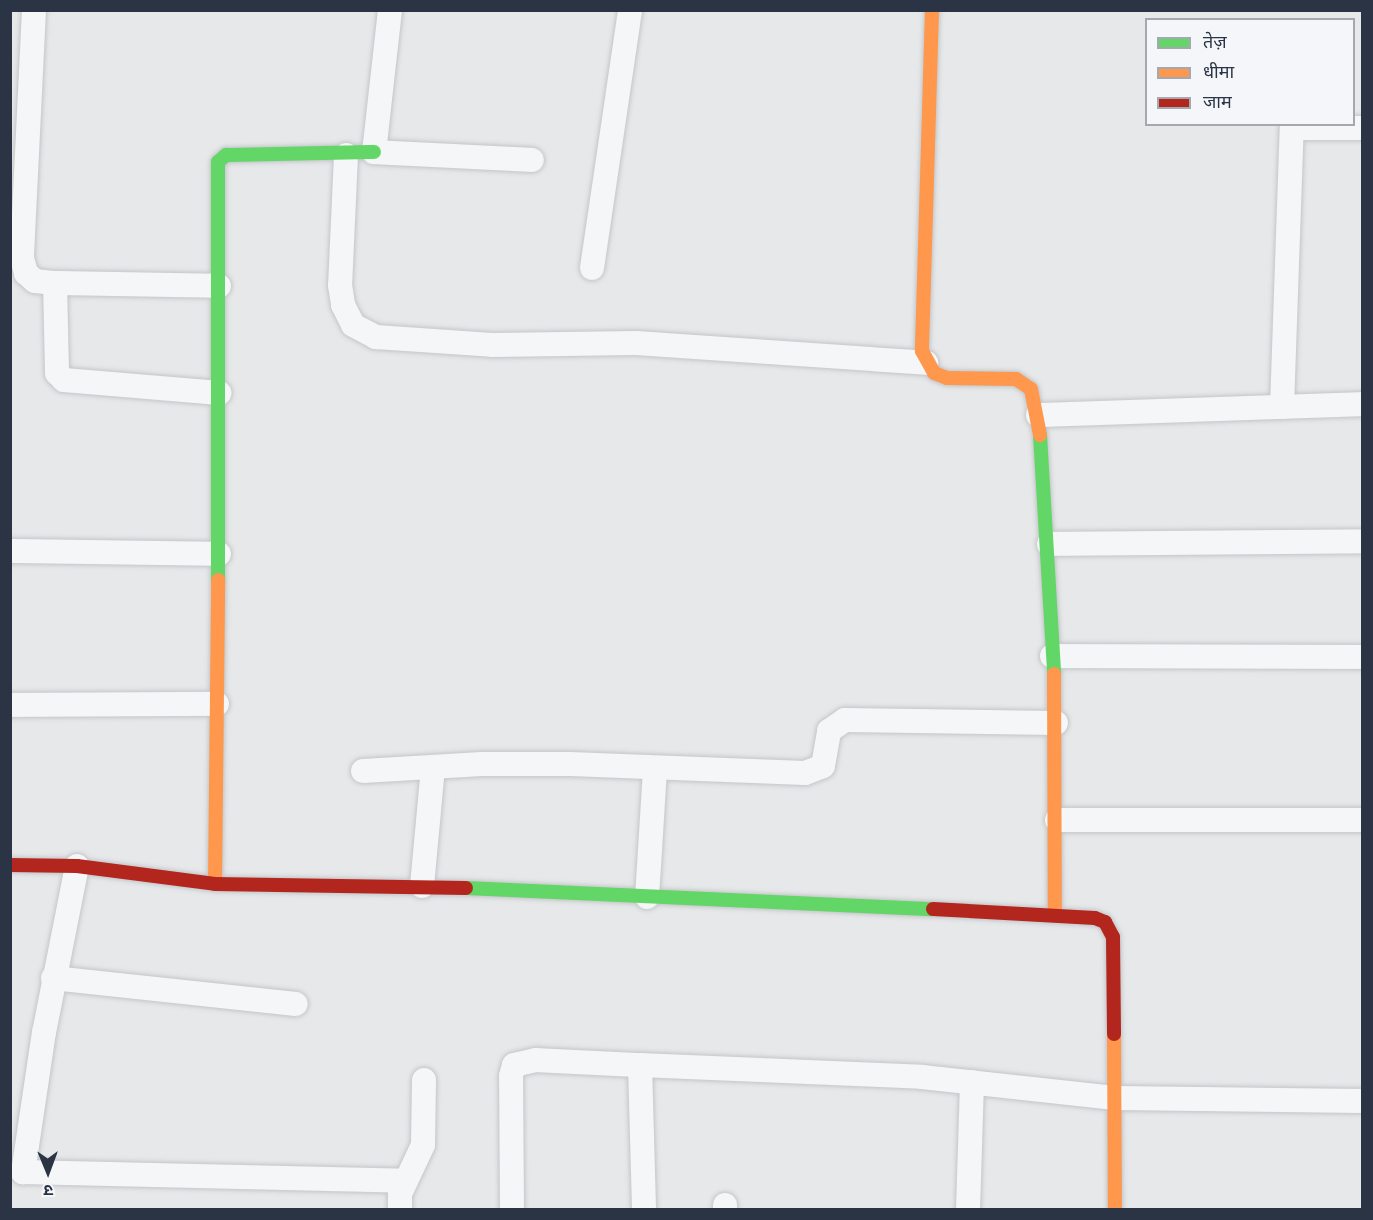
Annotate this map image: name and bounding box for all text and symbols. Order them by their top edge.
legend [1145,18,1355,126]
text: तेज़ [1203,31,1227,53]
text: धीमा [1203,61,1234,83]
text: जाम [1203,91,1232,113]
north arrow [18,1142,78,1202]
text: उ [43,1180,53,1200]

